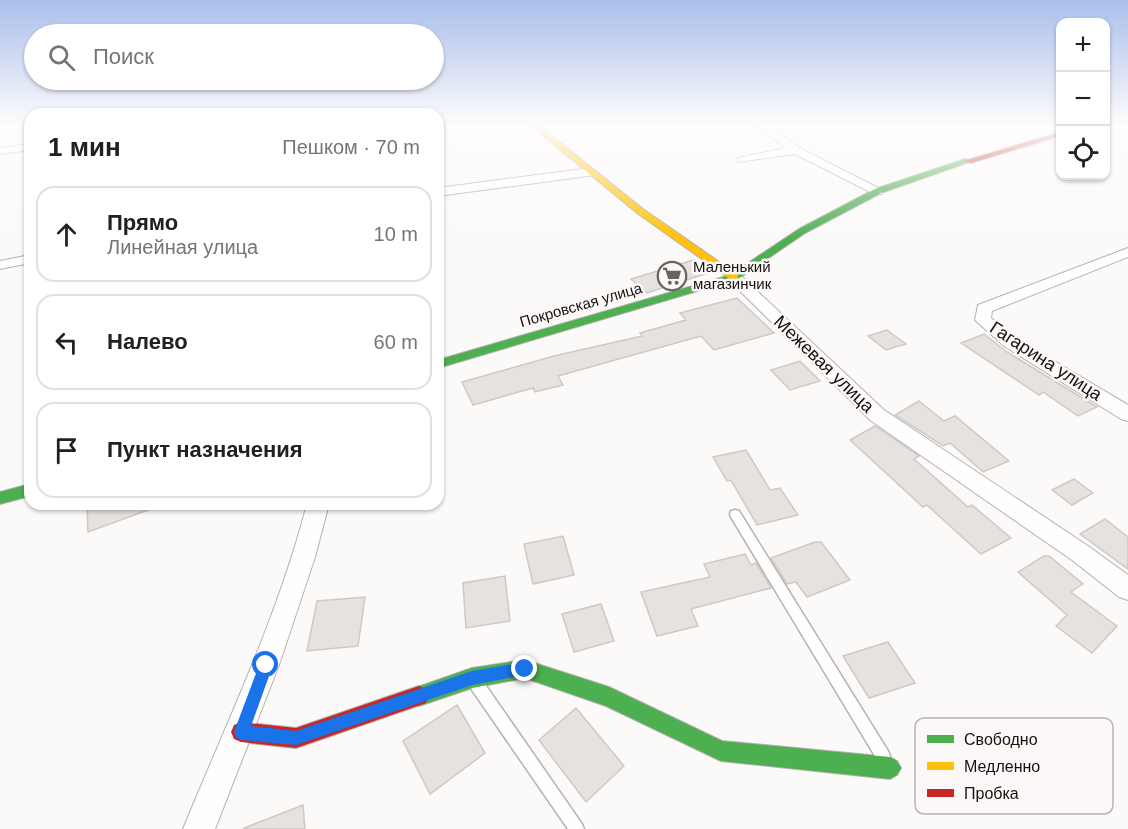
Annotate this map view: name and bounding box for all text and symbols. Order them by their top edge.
map controls [1056,18,1110,180]
button: + [1056,18,1110,72]
search box [24,24,444,90]
icon: search [45,41,78,74]
text: Поиск [93,44,154,69]
button: − [1056,72,1110,126]
button: locate [1056,126,1110,180]
text: 1 мин [48,132,121,162]
text: Пешком · 70 m [282,136,420,158]
text: Прямо [107,210,178,235]
icon: ahead [50,218,83,251]
text: 10 m [374,223,418,245]
text: Линейная улица [107,236,258,258]
place label: Маленький магазинчик [693,258,772,292]
supermarket icon: Маленький магазинчик [656,260,688,292]
street label: Покровская улица [518,279,645,330]
street label: Межевая улица [770,311,879,417]
street label: Гагарина улица [986,317,1107,405]
icon: left [50,326,83,359]
text: Налево [107,329,188,354]
text: 60 m [374,331,418,353]
icon: arrive [50,434,83,467]
text: Пункт назначения [107,437,303,462]
route start [252,651,278,677]
route end [511,655,537,681]
legend [915,718,1113,814]
text: Свободно [964,731,1038,748]
text: Медленно [964,758,1040,775]
text: Пробка [964,785,1019,802]

